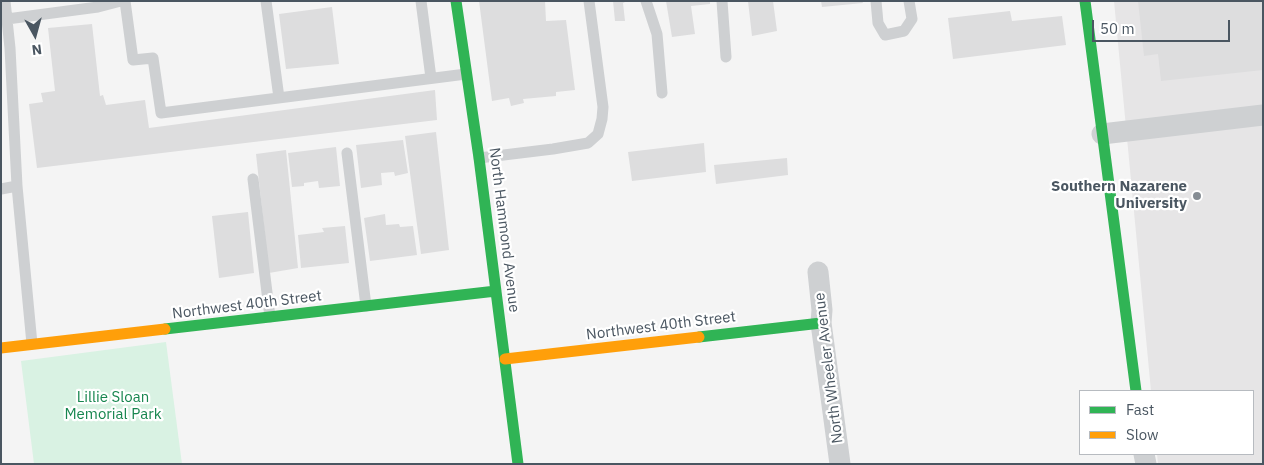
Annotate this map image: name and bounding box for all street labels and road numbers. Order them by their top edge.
street label: North Hammond Avenue [485,147,523,313]
street label: Northwest 40th Street [171,287,323,323]
street label: North Wheeler Avenue [811,292,847,444]
street label: Northwest 40th Street [585,308,737,344]

